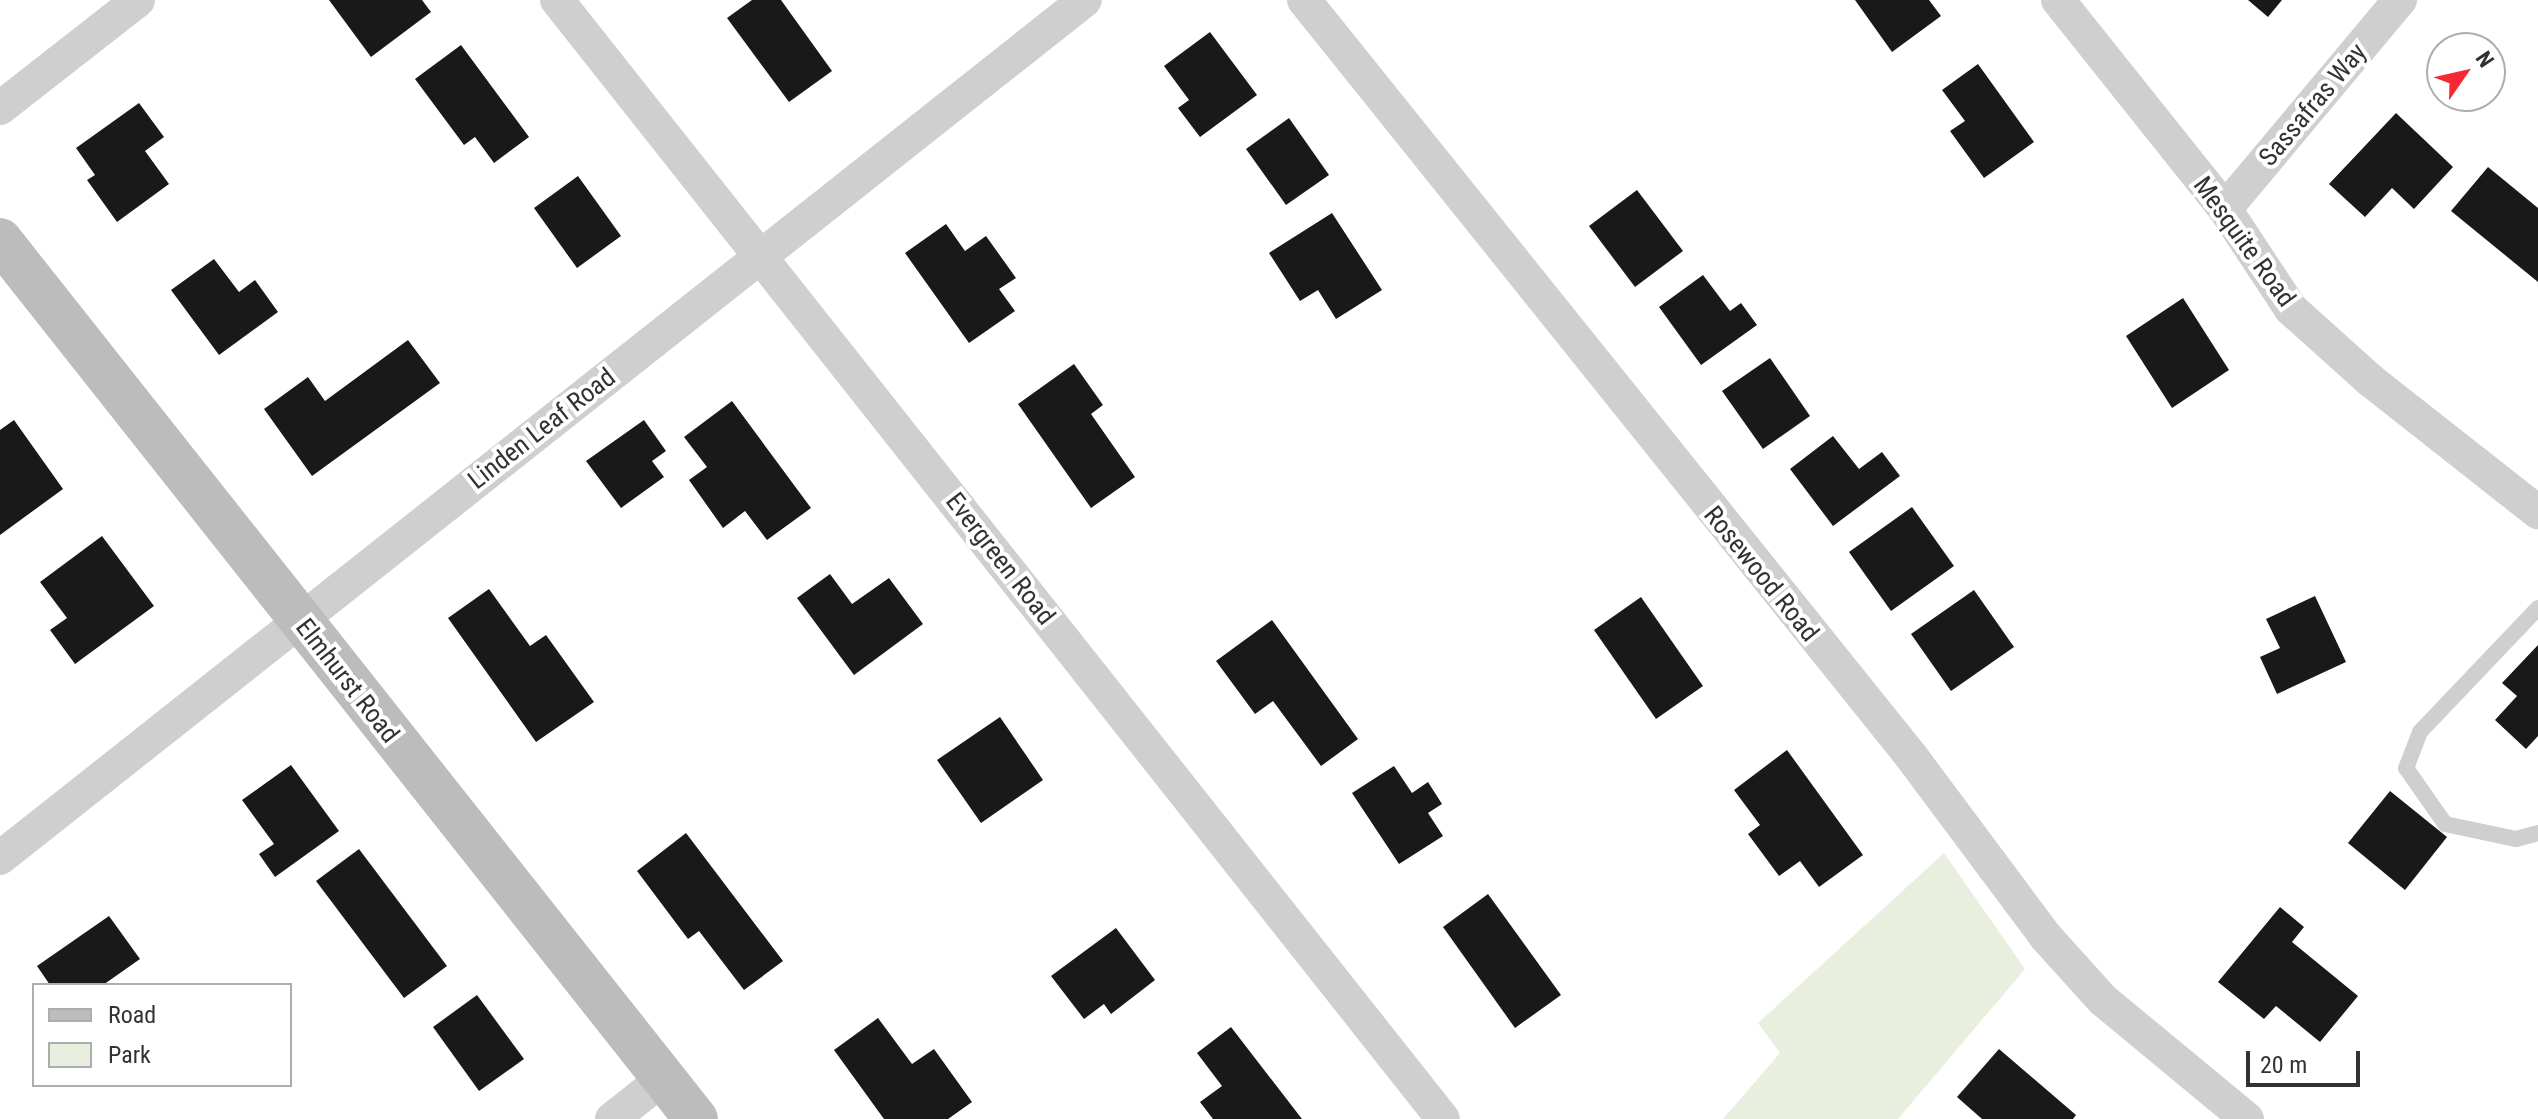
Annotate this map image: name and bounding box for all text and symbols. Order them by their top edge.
north arrow [2426,32,2506,112]
street label: Sassafras Way [2253,37,2373,173]
text: N [2471,47,2499,72]
street label: Mesquite Road [2186,171,2302,313]
street label: Linden Leaf Road [462,362,622,496]
street label: Evergreen Road [939,487,1061,631]
street label: Rosewood Road [1697,500,1825,648]
street label: Elmhurst Road [289,613,405,749]
legend [32,983,292,1087]
text: Road [108,1001,156,1029]
scale bar [2250,1035,2364,1085]
text: Park [108,1041,151,1069]
text: 20 m [2260,1051,2307,1079]

